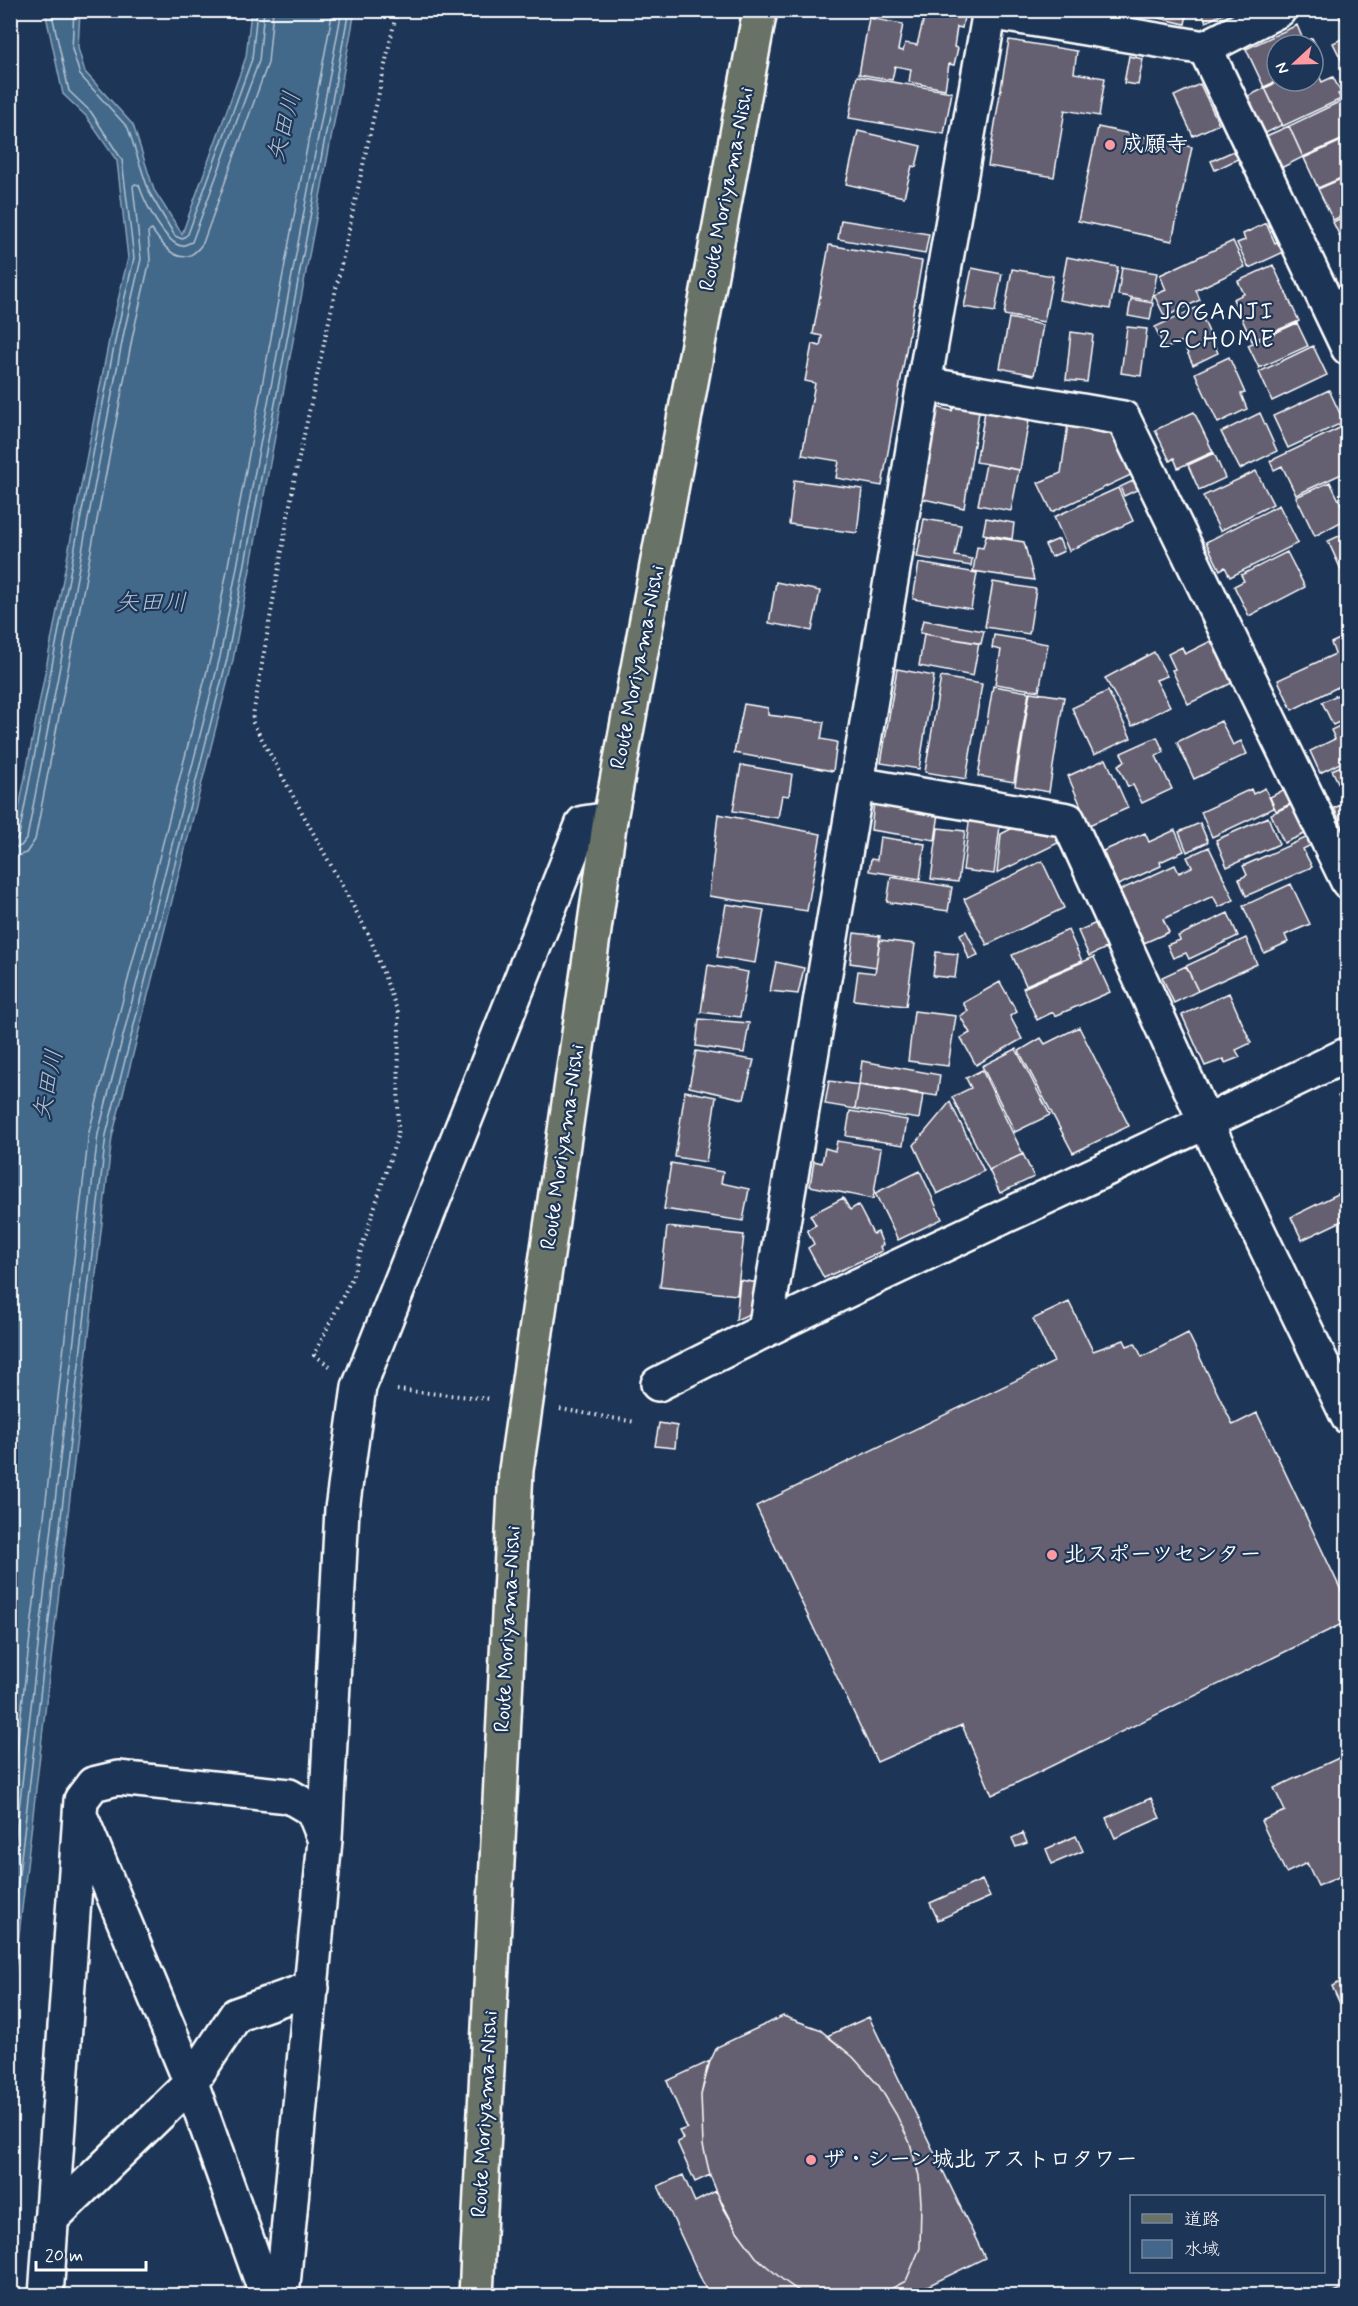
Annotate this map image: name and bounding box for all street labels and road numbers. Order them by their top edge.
street label: Route Moriyama-Nishi [693,85,761,293]
street label: Route Moriyama-Nishi [604,563,672,771]
street label: Route Moriyama-Nishi [535,1042,591,1252]
street label: Route Moriyama-Nishi [489,1525,527,1733]
street label: Route Moriyama-Nishi [466,2010,504,2218]

